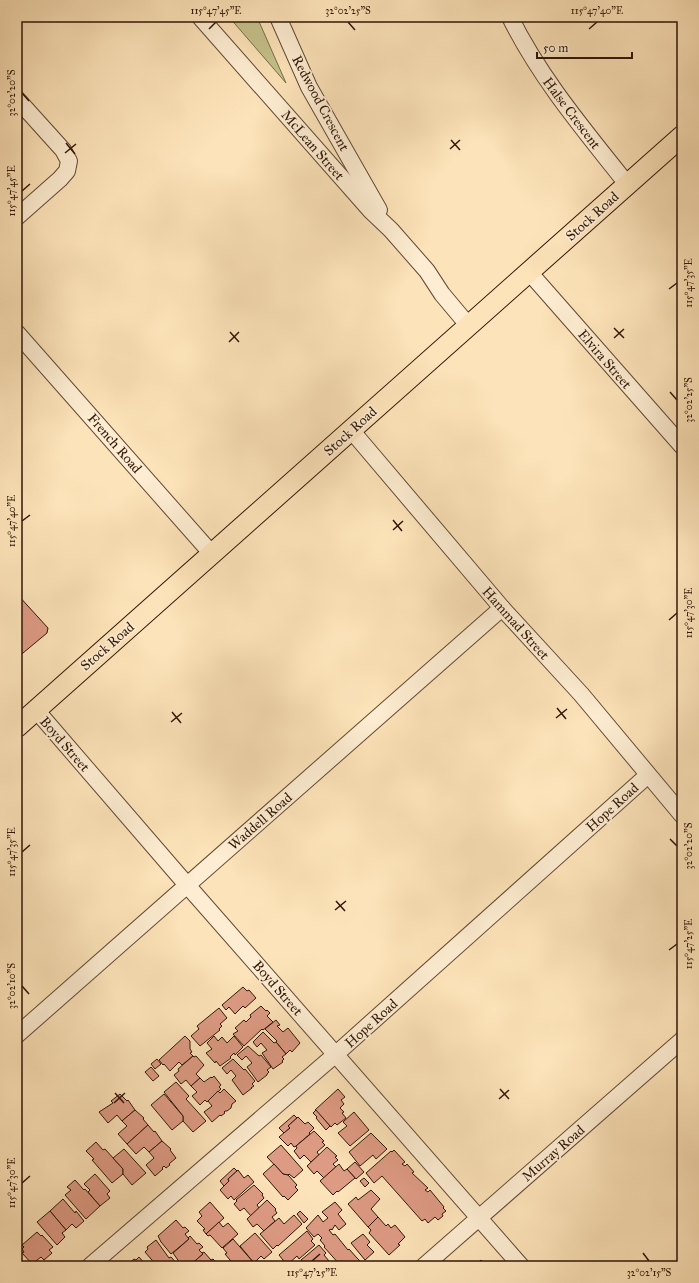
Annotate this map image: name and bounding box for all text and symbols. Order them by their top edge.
text: 115°47'45"E [190,5,242,17]
text: 32°02'25"S [325,5,371,17]
text: 115°47'40"E [571,5,623,17]
scale bar [537,34,632,60]
text: 50 m [543,41,568,55]
street label: Redwood Crescent [288,53,353,154]
text: 32°02'20"S [6,69,18,116]
street label: Halse Crescent [539,74,604,153]
street label: McLean Street [277,107,348,184]
text: 115°47'45"E [6,165,18,217]
street label: Stock Road [562,188,622,245]
text: 115°47'35"E [683,258,695,308]
street label: Elvira Street [574,326,635,393]
text: 32°02'25"S [683,377,695,423]
street label: Stock Road [320,403,380,460]
street label: French Road [84,410,145,477]
text: 115°47'40"E [6,495,18,547]
street label: Hammad Street [478,583,553,663]
text: 115°47'30"E [683,588,695,638]
street label: Stock Road [77,618,138,674]
street label: Boyd Street [36,713,93,775]
street label: Hope Road [583,779,642,835]
street label: Waddell Road [225,789,296,854]
text: 32°02'20"S [683,822,695,869]
text: 115°47'35"E [6,827,18,877]
text: 115°47'25"E [683,919,695,969]
street label: Boyd Street [249,957,306,1019]
text: 32°02'10"S [6,963,18,1009]
street label: Hope Road [342,995,401,1051]
street label: Murray Road [519,1122,588,1185]
text: 115°47'30"E [6,1158,18,1208]
text: 115°47'25"E [287,1267,337,1279]
text: 32°02'15"S [627,1267,672,1279]

